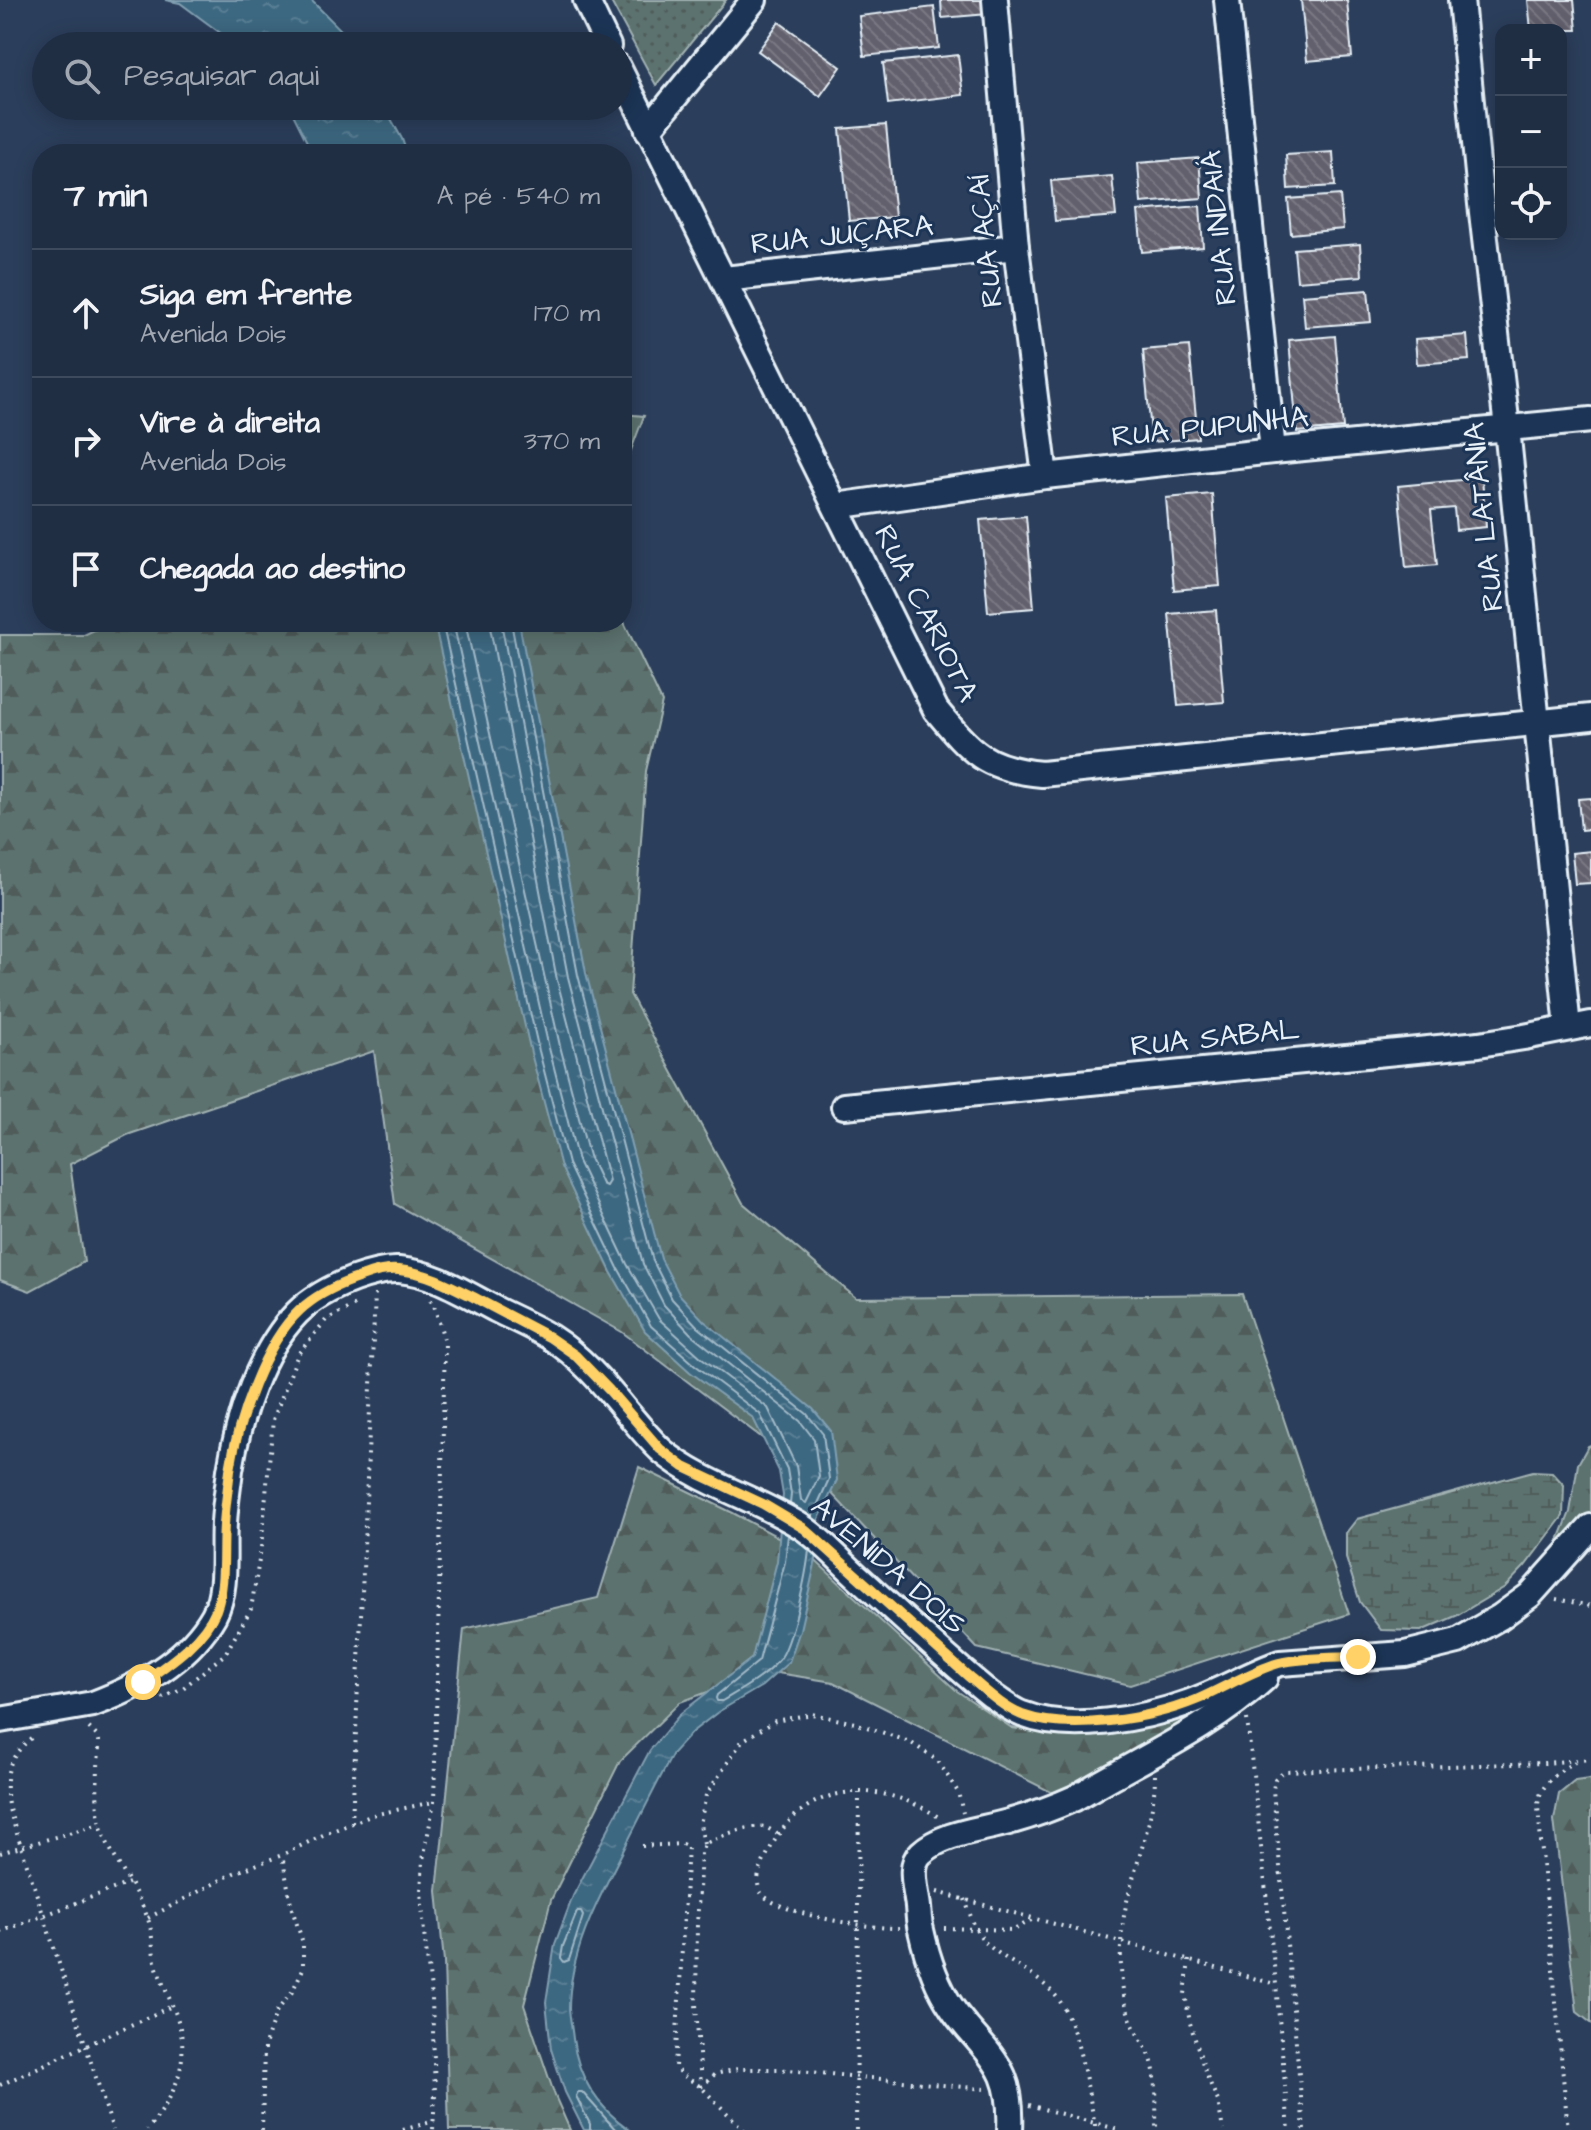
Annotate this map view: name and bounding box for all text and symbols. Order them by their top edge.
map controls [1495,24,1567,240]
button: + [1495,24,1567,96]
search box [32,32,632,120]
icon: search [60,54,104,98]
text: Pesquisar aqui [124,55,319,97]
button: − [1495,96,1567,168]
street label: RUA INDAIÁ [1190,149,1248,307]
button: locate [1495,168,1567,240]
text: 7 min [64,172,147,220]
street label: RUA AÇAÍ [958,172,1014,310]
text: A pé · 540 m [437,178,600,214]
street label: RUA JUÇARA [749,205,935,265]
text: Siga em frente [140,274,352,316]
icon: ahead [64,291,108,335]
text: 170 m [534,295,600,331]
text: Avenida Dois [140,316,287,352]
street label: RUA PUPUNHA [1110,396,1311,458]
text: Vire à direita [140,402,320,444]
icon: right [64,419,108,463]
street label: RUA LATÂNIA [1453,420,1515,614]
text: 370 m [524,423,600,459]
text: Avenida Dois [140,444,287,480]
street label: RUA CARIOTA [863,518,989,709]
icon: arrive [64,547,108,591]
text: Chegada ao destino [140,548,405,590]
street label: RUA SABAL [1129,1008,1302,1068]
street label: AVENIDA DOIS [802,1487,975,1645]
route end [1340,1639,1376,1675]
route start [125,1664,161,1700]

